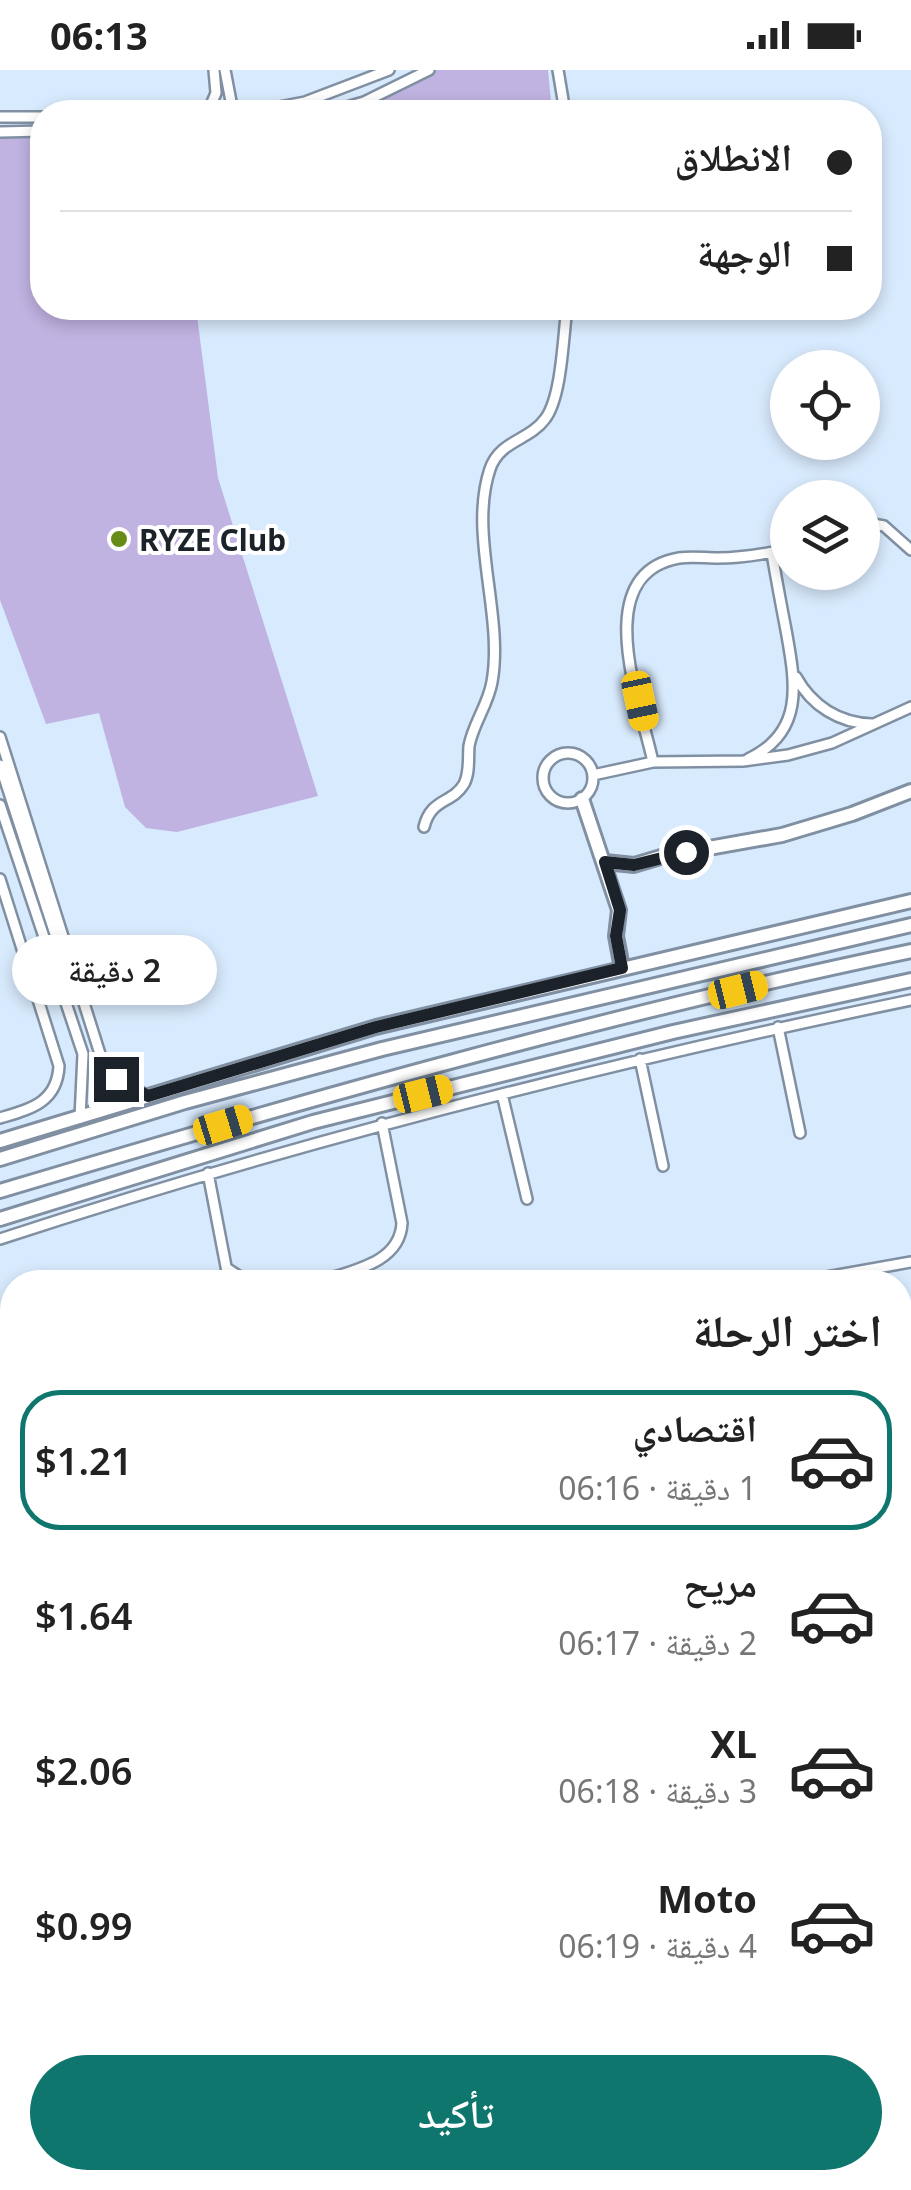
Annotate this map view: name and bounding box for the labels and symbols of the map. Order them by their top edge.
place label: RYZE Club [139,519,286,560]
marker: RYZE Club [108,528,130,550]
car [619,669,661,733]
route start [664,830,709,875]
callout: 2 دقيقة [13,934,218,1004]
car [705,968,771,1012]
route end [94,1057,139,1102]
car [390,1072,456,1116]
car [190,1102,256,1148]

